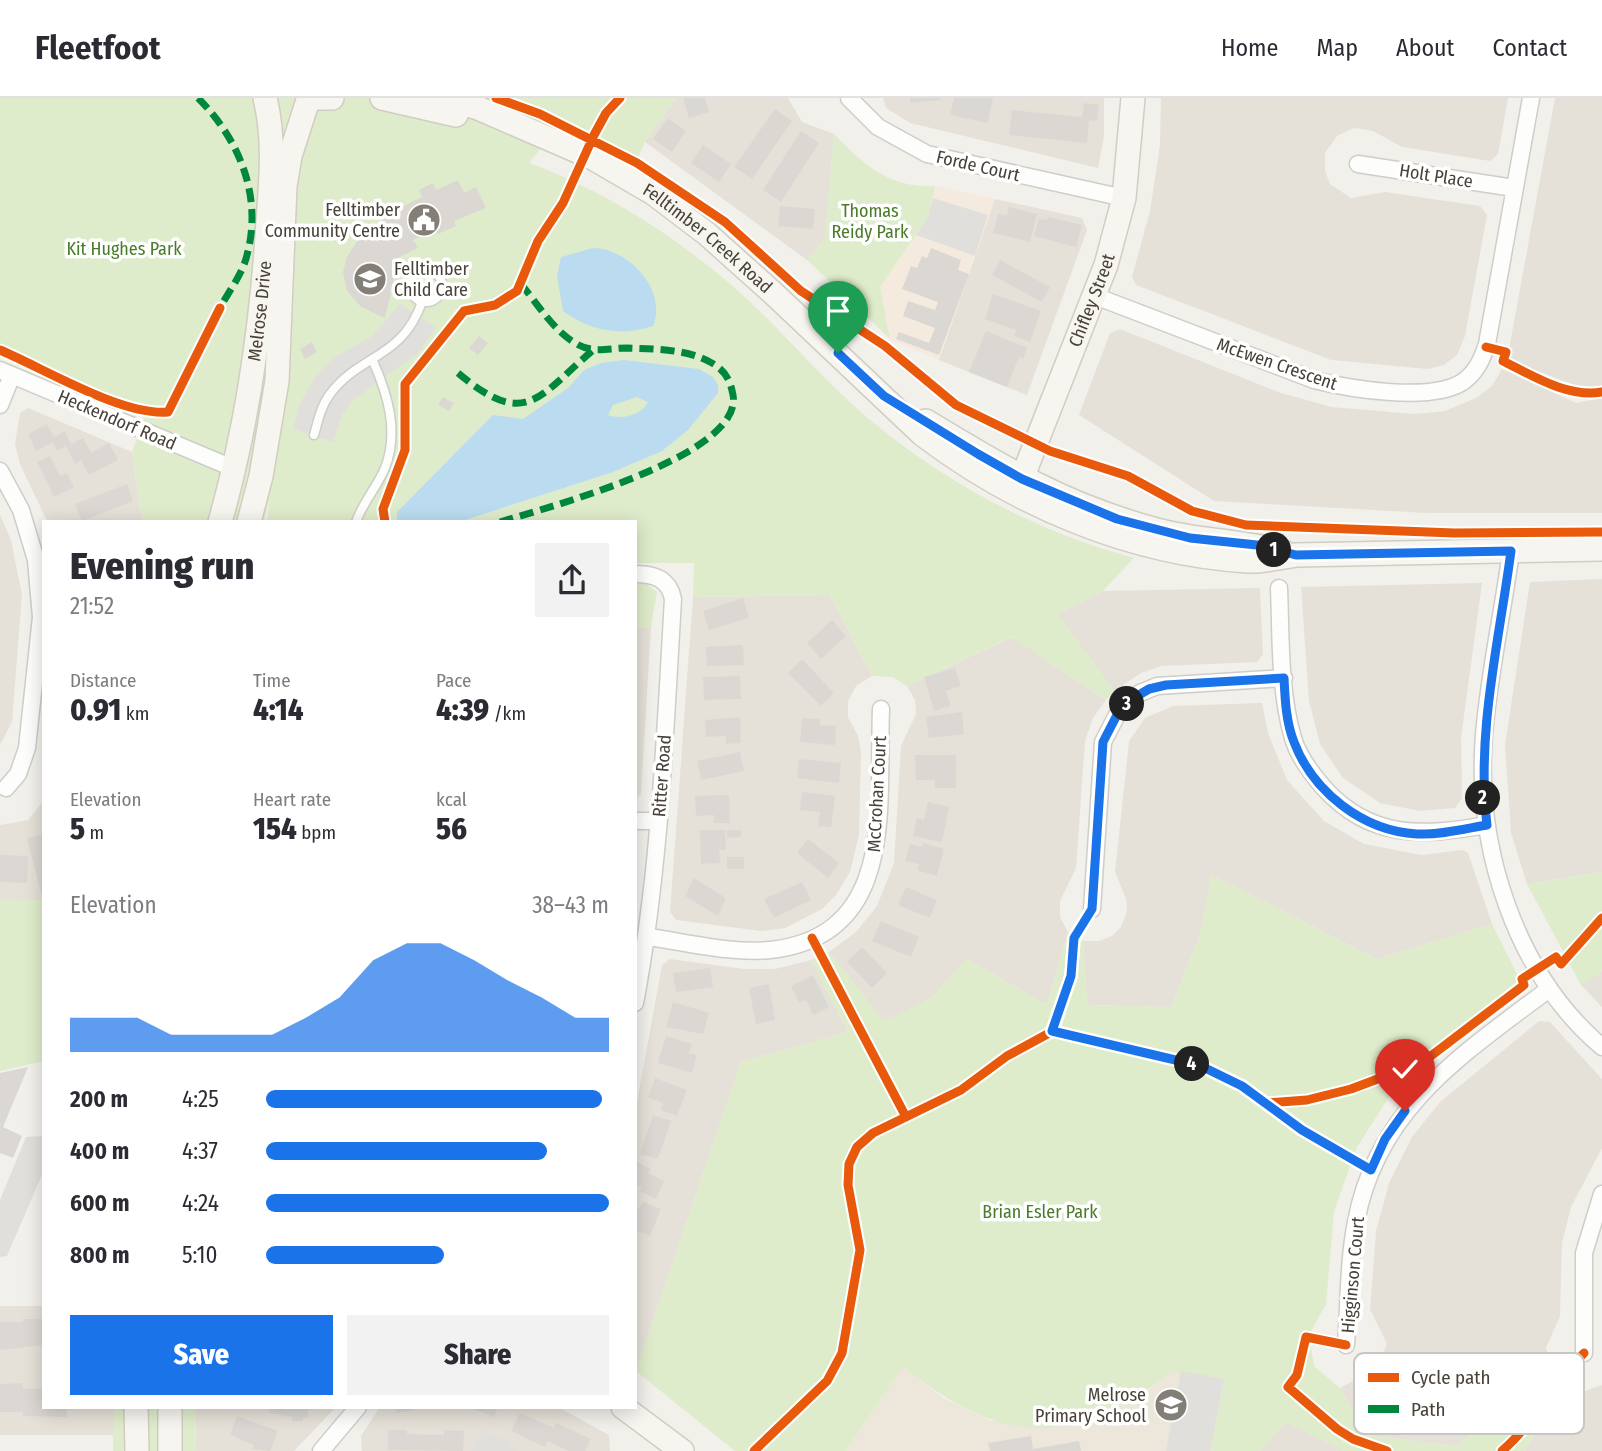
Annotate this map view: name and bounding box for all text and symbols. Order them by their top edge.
text: Fleetfoot [35,28,161,68]
text: Home [1221,34,1278,62]
text: Map [1316,34,1358,62]
text: About [1396,34,1454,62]
text: Contact [1492,34,1567,62]
street label: Forde Court [934,146,1022,186]
street label: Holt Place [1398,159,1474,193]
street label: Felltimber Creek Road [639,179,777,298]
place label: Felltimber Community Centre [265,199,401,242]
park label: Thomas Reidy Park [832,200,909,243]
public building icon: Felltimber Community Centre [405,201,443,239]
park label: Kit Hughes Park [66,238,182,260]
street label: Chifley Street [1064,251,1120,350]
place label: Felltimber Child Care [394,258,469,301]
street label: Melrose Drive [243,260,276,363]
school or university icon: Felltimber Child Care [351,260,389,298]
pin [808,281,868,353]
icon: arrive [819,292,857,330]
street label: McEwen Crescent [1214,333,1340,395]
street label: Heckendorf Road [54,385,180,455]
pin: 1 [1256,532,1292,568]
text: 1 [1269,538,1278,561]
text: Evening run [70,543,254,589]
button: share [535,543,609,617]
text: 21:52 [70,592,114,620]
text: Distance [70,669,137,692]
text: Time [253,669,291,692]
text: Pace [436,669,471,692]
pin: 3 [1110,686,1144,722]
text: 0.91 [70,692,121,728]
text: 4:14 [253,692,303,728]
text: 4:39 [436,692,489,728]
text: 3 [1122,692,1131,715]
text: km [121,702,149,725]
text: /km [489,702,526,725]
street label: Ritter Road [648,734,676,818]
street label: McCrohan Court [863,735,891,853]
pin: 2 [1466,780,1500,816]
text: 2 [1478,786,1487,809]
text: Elevation [70,788,142,811]
text: Heart rate [253,788,331,811]
text: kcal [436,788,467,811]
text: 5 [70,811,85,847]
text: 154 [253,811,297,847]
text: 56 [436,811,467,847]
text: m [85,821,104,844]
text: bpm [297,821,336,844]
text: Elevation [70,891,157,919]
text: 38–43 m [532,891,609,919]
pin [1375,1039,1435,1111]
pin: 4 [1174,1046,1210,1082]
icon: check [1386,1050,1424,1088]
text: 4 [1187,1052,1196,1075]
text: 200 m [70,1085,128,1113]
text: 4:25 [182,1085,219,1113]
text: 400 m [70,1137,129,1165]
text: 4:37 [182,1137,218,1165]
text: 600 m [70,1189,129,1217]
text: 4:24 [182,1189,219,1217]
park label: Brian Esler Park [982,1201,1098,1223]
street label: Higginson Court [1337,1216,1369,1334]
text: 800 m [70,1241,130,1269]
text: 5:10 [182,1241,217,1269]
button: Save [70,1315,333,1395]
button: Share [347,1315,609,1395]
legend [1354,1353,1584,1434]
text: Cycle path [1411,1366,1490,1389]
place label: Melrose Primary School [1035,1384,1146,1427]
school or university icon: Melrose Primary School [1152,1386,1190,1424]
text: Path [1411,1398,1446,1421]

